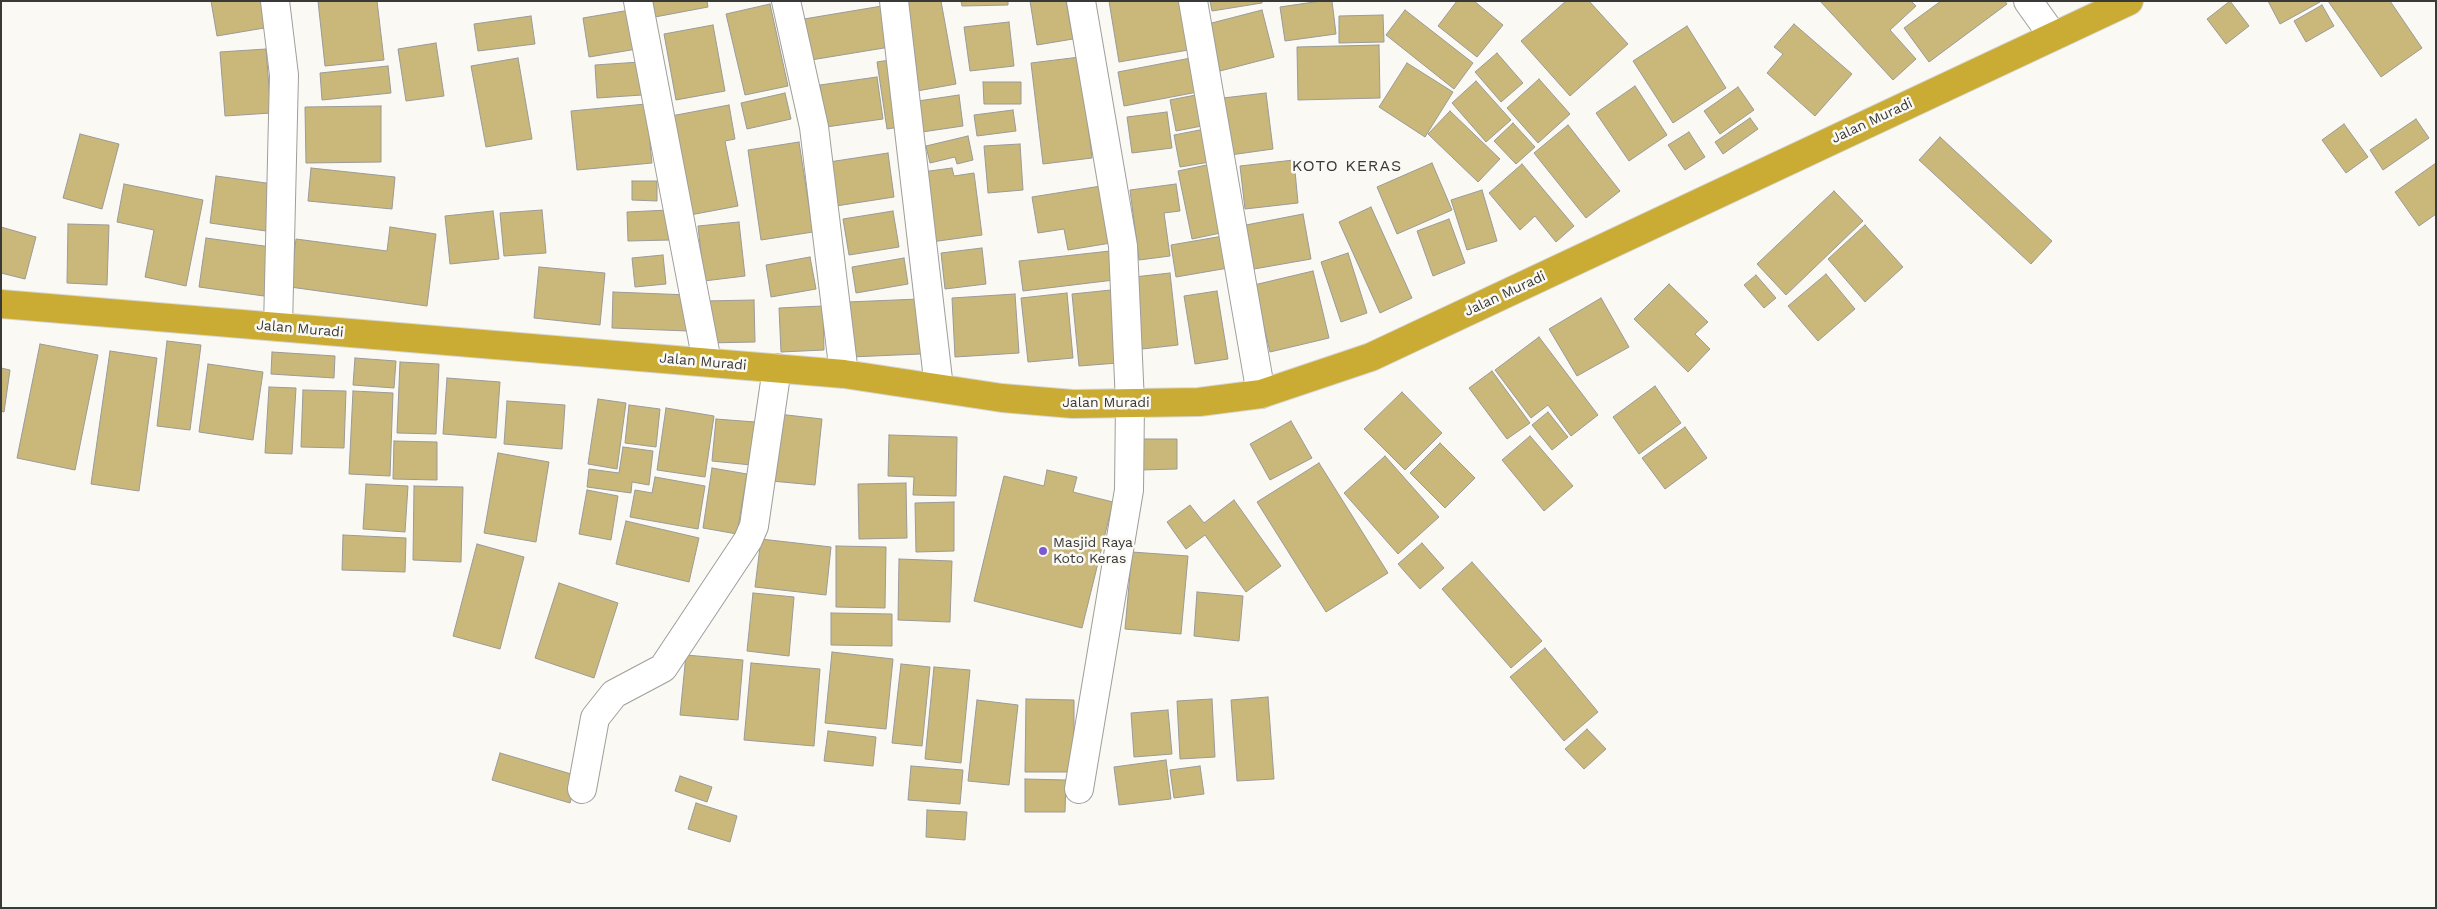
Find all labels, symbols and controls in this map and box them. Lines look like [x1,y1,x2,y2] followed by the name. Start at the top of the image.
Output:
[1829,95,1915,147] street label: Jalan Muradi
[1291,156,1403,176] district label: KOTO KERAS
[1462,268,1548,320] street label: Jalan Muradi
[256,317,344,341] street label: Jalan Muradi
[659,350,747,374] street label: Jalan Muradi
[1062,395,1150,411] street label: Jalan Muradi
[1053,535,1133,568] place label: Masjid Raya Koto Keras
[1037,545,1049,557] marker: Masjid Raya Koto Keras

